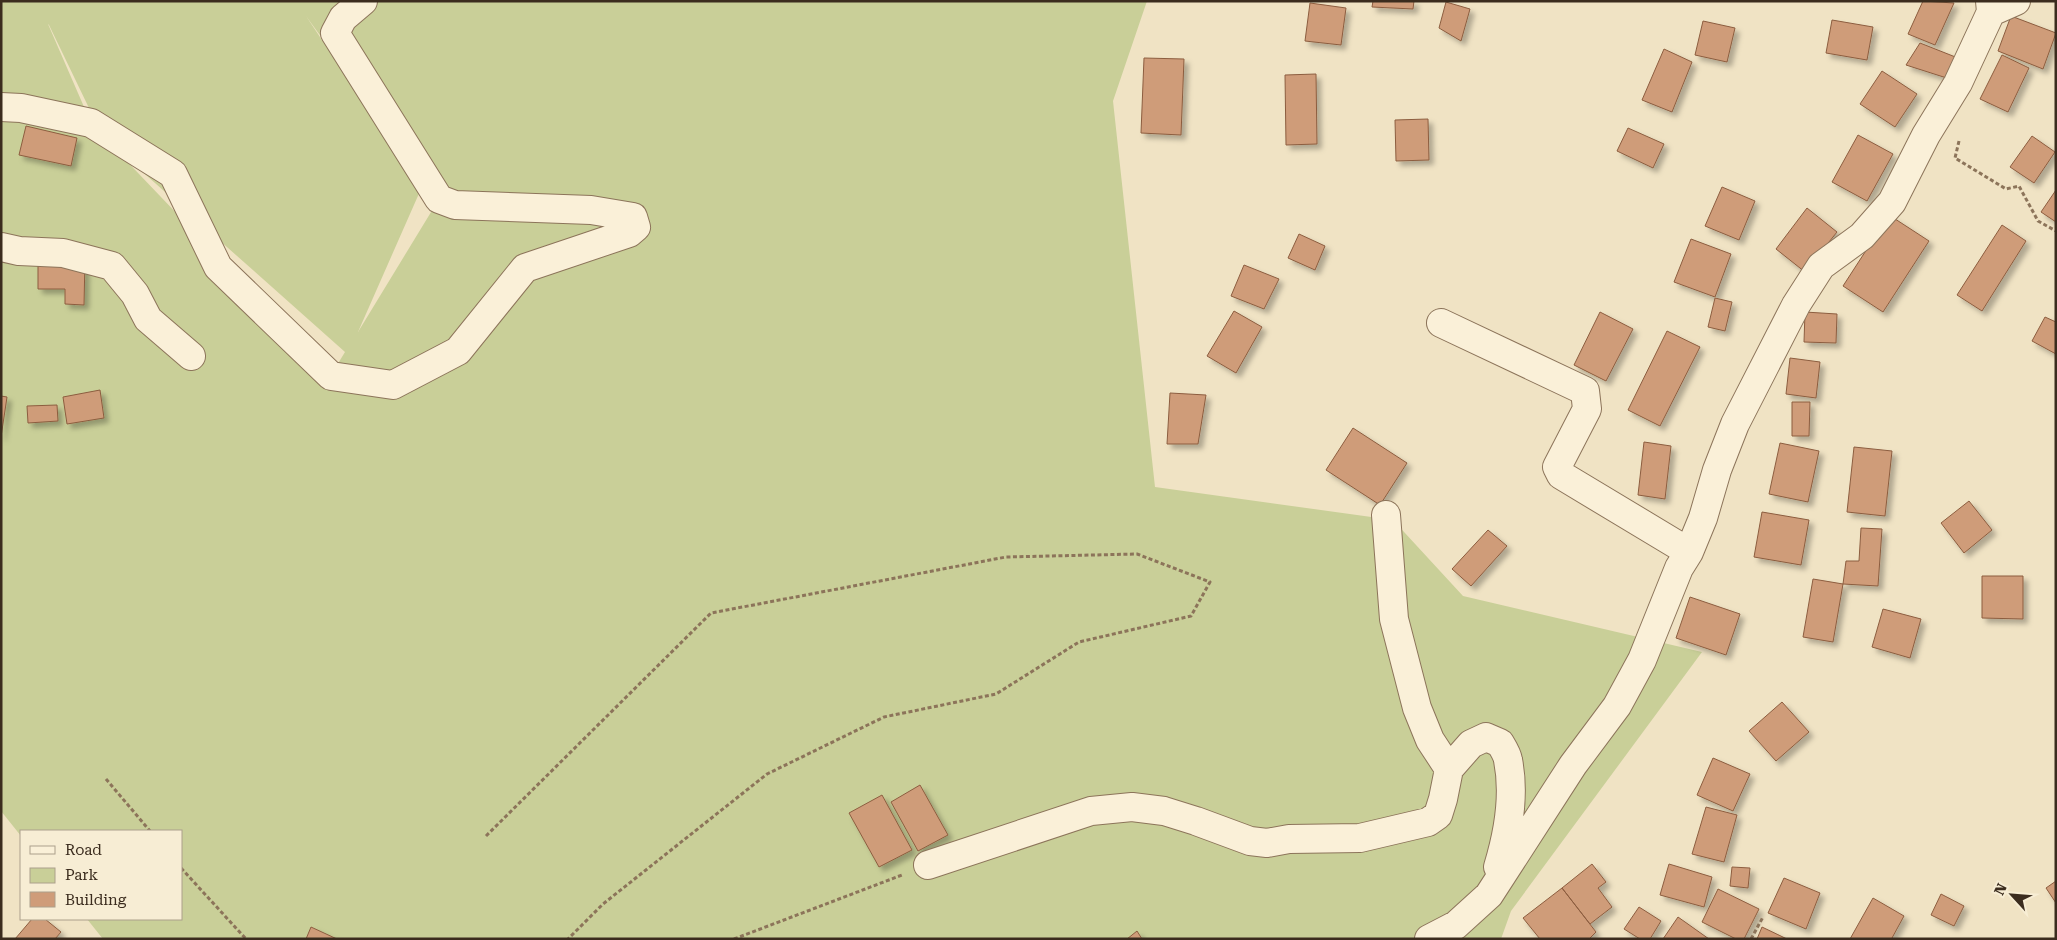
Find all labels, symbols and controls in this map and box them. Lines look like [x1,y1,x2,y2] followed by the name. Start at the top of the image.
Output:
[20,830,182,920] legend
[65,841,102,859] text: Road
[65,866,99,884] text: Park
[1987,870,2037,920] north arrow
[1991,881,2010,898] text: N
[65,891,127,909] text: Building

